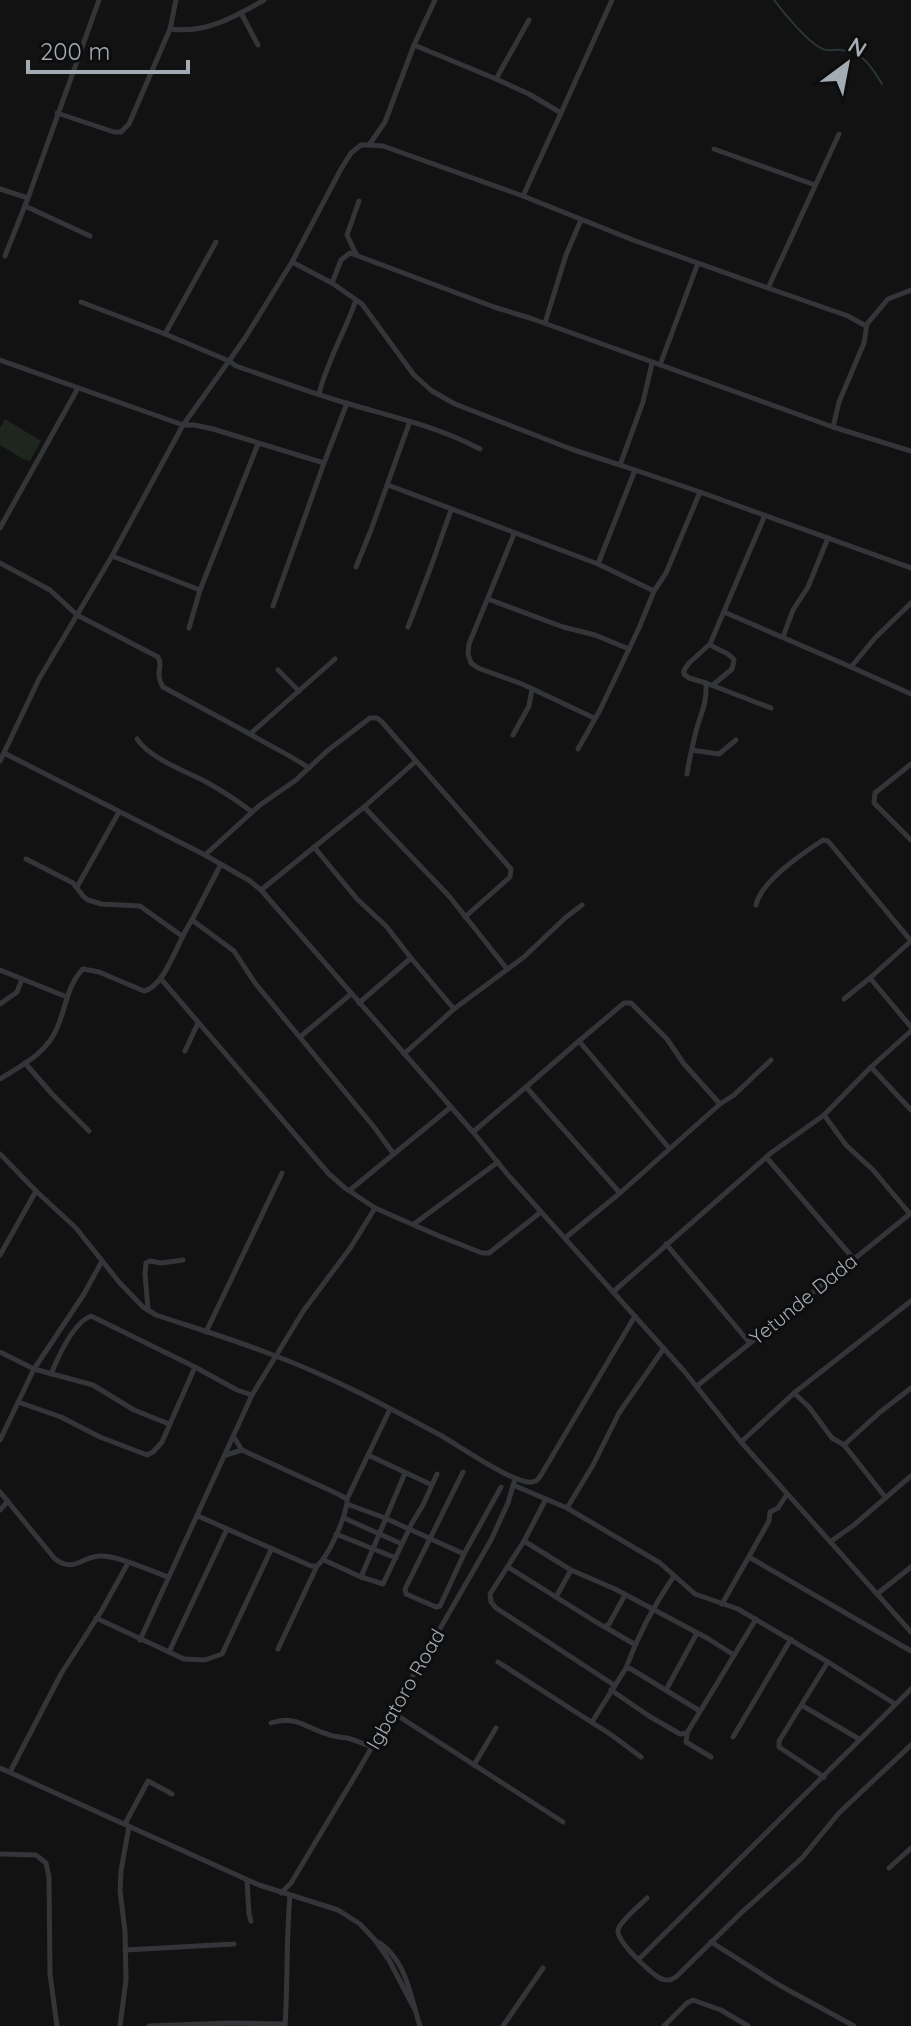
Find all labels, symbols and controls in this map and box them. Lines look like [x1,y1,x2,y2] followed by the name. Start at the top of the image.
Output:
[28,24,188,74] scale bar
[807,24,887,104] north arrow
[843,31,872,63] text: N
[40,36,110,66] text: 200 m
[744,1248,862,1350] street label: Yetunde Dada
[360,1624,450,1754] street label: Igbatoro Road

